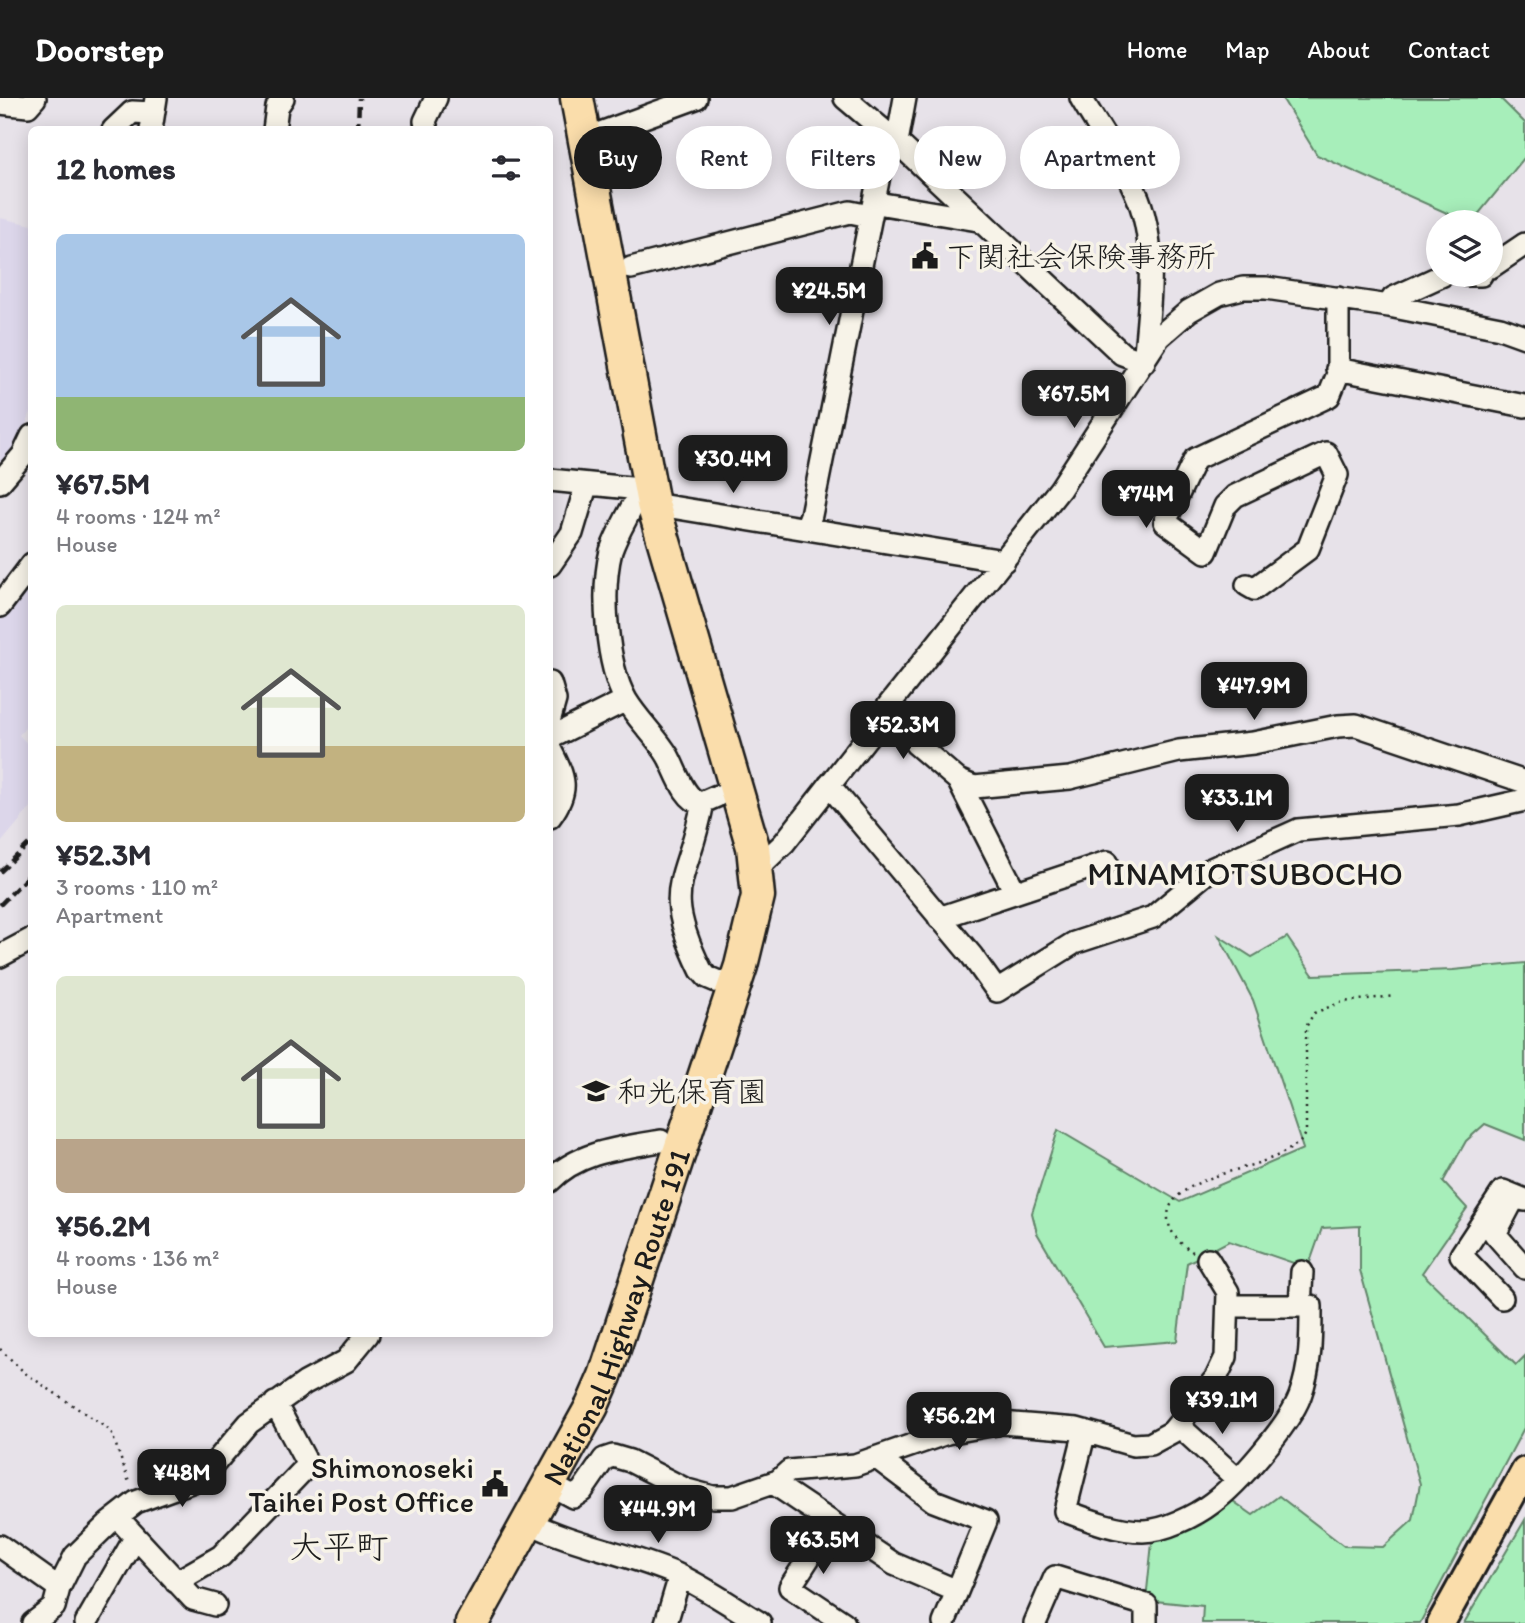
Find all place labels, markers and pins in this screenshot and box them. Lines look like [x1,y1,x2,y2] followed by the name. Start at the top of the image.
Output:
[946,238,1216,275] place label: 下関社会保険事務所
[910,241,940,271] public building icon: 下関社会保険事務所
[772,268,886,327] pin: ¥24.5M
[1017,370,1131,430] pin: ¥67.5M
[676,436,790,495] pin: ¥30.4M
[1105,470,1187,530] pin: ¥74M
[1197,662,1311,722] pin: ¥47.9M
[846,702,960,761] pin: ¥52.3M
[1180,774,1294,834] pin: ¥33.1M
[617,1073,767,1110] place label: 和光保育園
[581,1076,611,1106] school or university icon: 和光保育園
[1165,1376,1279,1436] pin: ¥39.1M
[902,1392,1016,1452] pin: ¥56.2M
[248,1449,474,1520] place label: Shimonoseki Taihei Post Office
[141,1450,223,1509] pin: ¥48M
[480,1469,510,1499] public building icon: Shimonoseki Taihei Post Office
[601,1486,715,1545] pin: ¥44.9M
[766,1516,880,1576] pin: ¥63.5M

